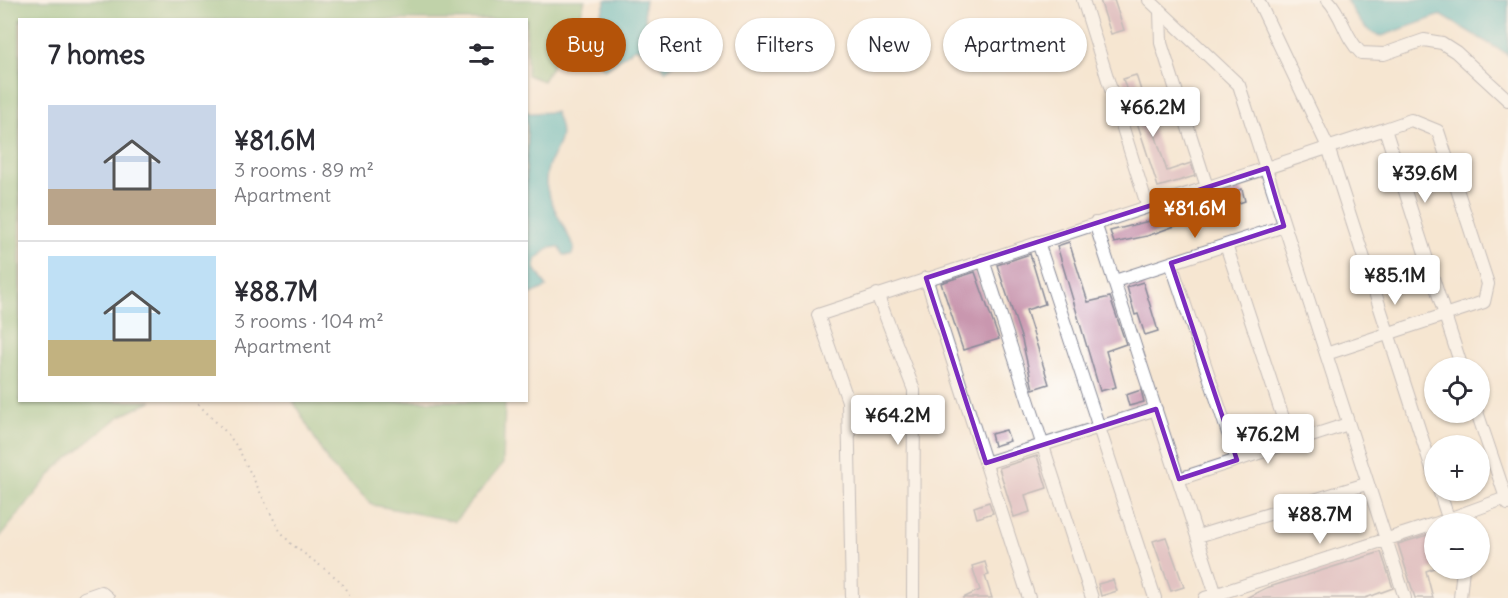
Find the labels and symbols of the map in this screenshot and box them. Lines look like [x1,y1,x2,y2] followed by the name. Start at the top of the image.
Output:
[1104,87,1202,138] pin: ¥66.2M
[1376,153,1474,204] pin: ¥39.6M
[1146,188,1244,239] pin: ¥81.6M
[1346,255,1444,306] pin: ¥85.1M
[849,395,947,446] pin: ¥64.2M
[1219,414,1317,465] pin: ¥76.2M
[1271,494,1369,545] pin: ¥88.7M

